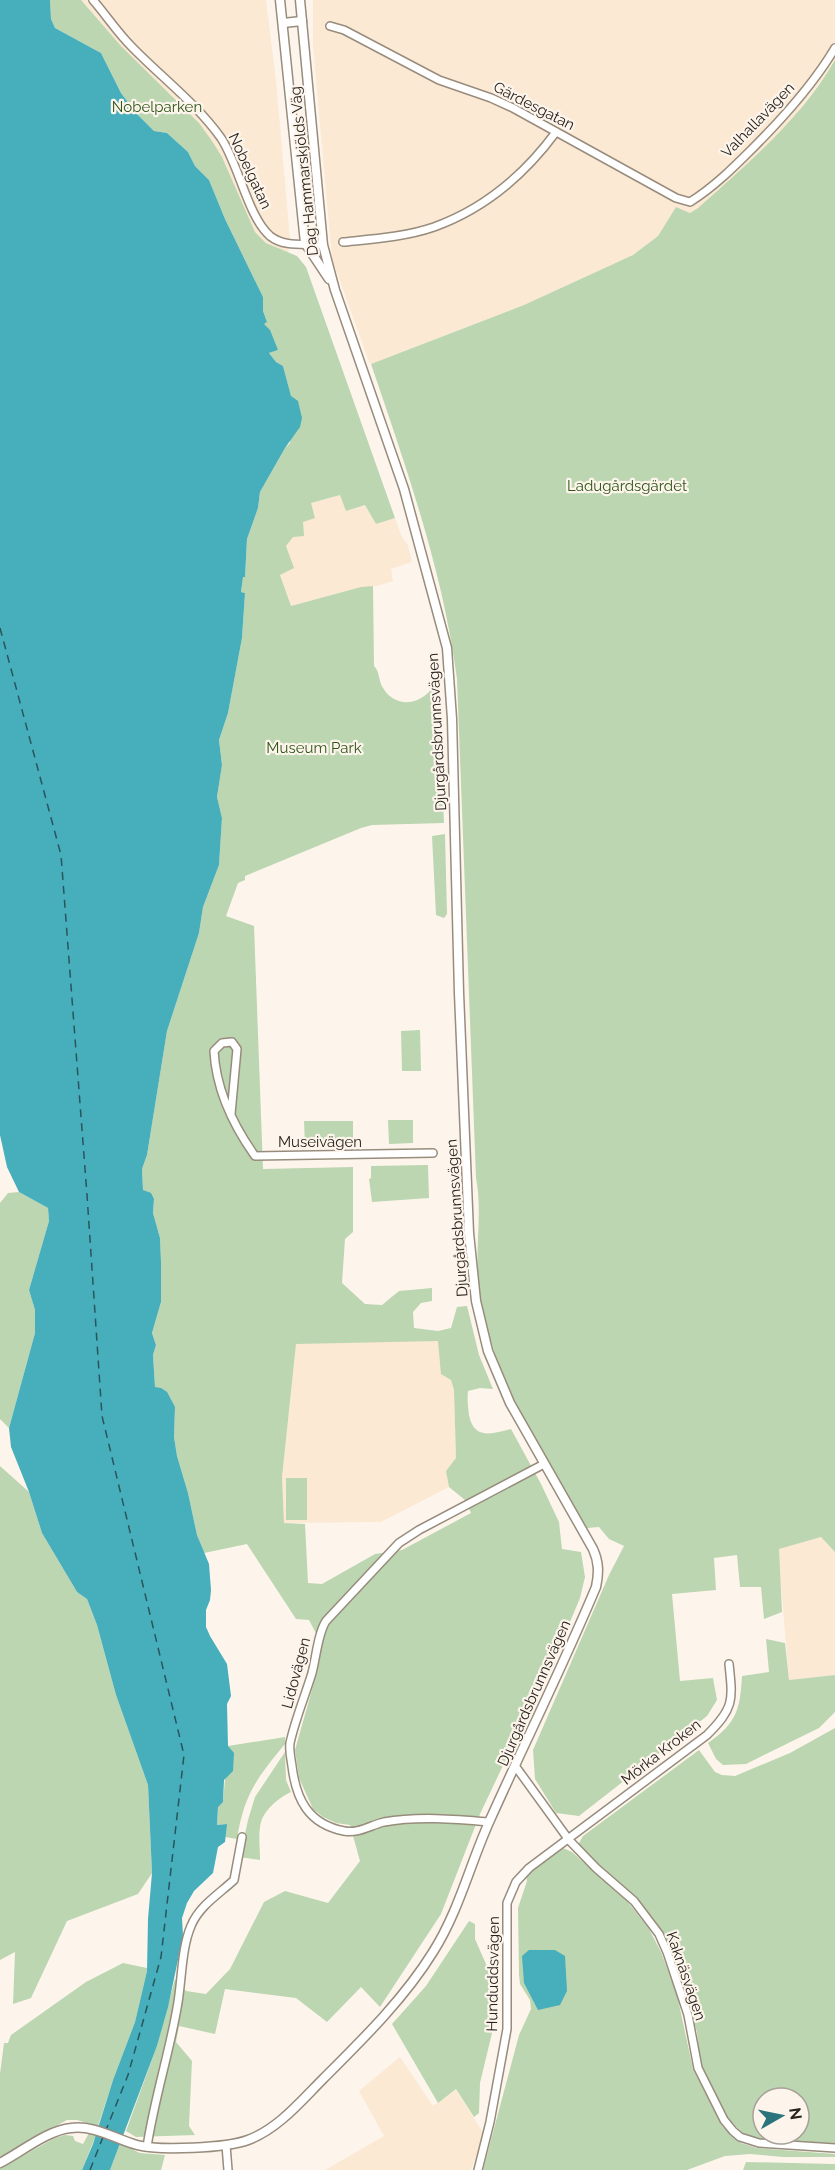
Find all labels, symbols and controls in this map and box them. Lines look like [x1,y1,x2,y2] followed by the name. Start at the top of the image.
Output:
[490,78,578,134] street label: Gärdesgatan
[718,79,798,161] street label: Valhallavägen
[286,85,322,257] street label: Dag Hammarskjölds Väg
[112,98,202,116] park label: Nobelparken
[225,130,275,212] street label: Nobelgatan
[567,477,687,495] park label: Ladugårdsgärdet
[424,653,450,811] street label: Djurgårdsbrunnsvägen
[266,739,362,757] park label: Museum Park
[278,1133,362,1151] street label: Museivägen
[443,1139,471,1297] street label: Djurgårdsbrunnsvägen
[494,1617,574,1769] street label: Djurgårdsbrunnsvägen
[278,1636,314,1710] street label: Lidovägen
[618,1715,704,1789] street label: Mörka Kroken
[483,1916,503,2032] street label: Hunduddsvägen
[662,1929,710,2023] street label: Kaknäsvägen
[751,2086,811,2146] north arrow
[785,2106,806,2121] text: N

